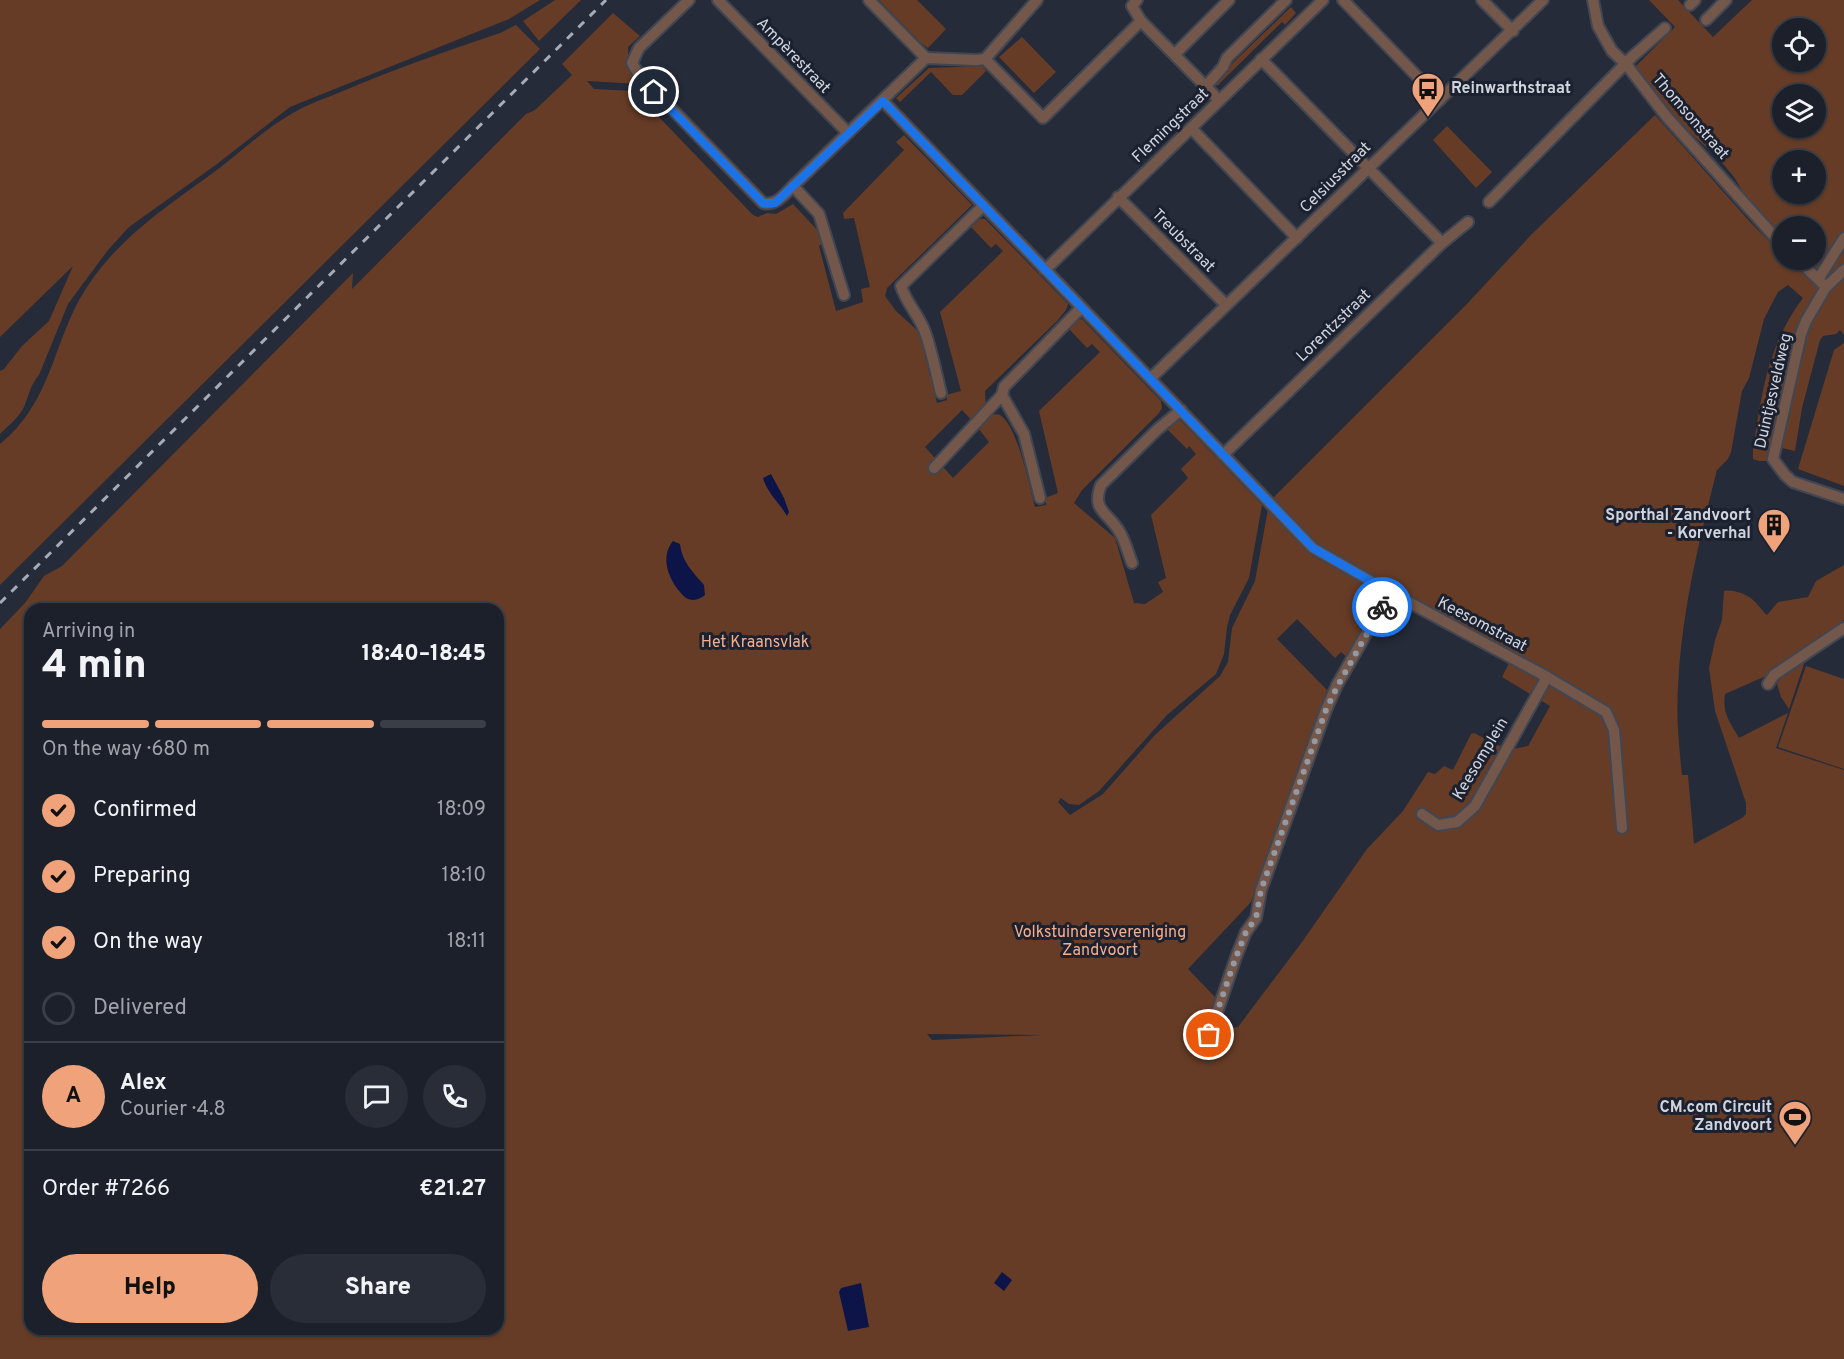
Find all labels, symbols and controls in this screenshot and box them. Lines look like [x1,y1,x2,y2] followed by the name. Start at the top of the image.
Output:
[752,14,834,98] street label: Ampèrestraat
[1772,18,1826,270] map controls
[1772,18,1826,72] button: locate
[628,66,679,117] pin
[1647,70,1733,164] street label: Thomsonstraat
[1410,71,1446,118] bus stop icon: Reinwarthstraat
[637,75,670,108] icon: home
[1451,79,1571,99] place label: Reinwarthstraat
[1128,84,1214,168] street label: Flemingstraat
[1772,84,1826,138] button: layers
[1296,138,1376,218] street label: Celsiusstraat
[1772,150,1826,204] button: +
[1147,205,1219,277] street label: Treubstraat
[1772,216,1826,270] button: −
[1292,285,1376,367] street label: Lorentzstraat
[1751,331,1797,451] street label: Duintjesveldweg
[1605,506,1751,544] place label: Sporthal Zandvoort - Korverhal
[1756,507,1792,554] building icon: Sporthal Zandvoort - Korverhal
[1352,577,1412,637] courier
[1366,591,1399,624] icon: bike
[1434,593,1530,657] street label: Keesomstraat
[42,619,135,645] text: Arriving in
[701,633,809,653] park label: Het Kraansvlak
[362,641,486,668] text: 18:40–18:45
[42,643,147,692] text: 4 min
[1449,714,1513,804] street label: Keesomplein
[42,737,210,763] text: On the way · 680 m
[42,794,75,827] icon: check
[93,797,197,824] text: Confirmed
[437,797,486,823] text: 18:09
[42,860,75,893] icon: check
[93,863,191,890] text: Preparing
[442,863,486,889] text: 18:10
[1014,923,1186,961] park label: Volkstuindersvereniging Zandvoort
[42,926,75,959] icon: check
[93,929,203,956] text: On the way
[447,929,486,955] text: 18:11
[93,995,187,1022] text: Delivered
[1183,1009,1234,1060] pin
[1192,1018,1225,1051] icon: bag
[345,1065,408,1128] button: chat
[423,1065,486,1128] button: phone
[120,1070,167,1097] text: Alex
[66,1083,81,1110] text: A
[120,1097,226,1123] text: Courier · 4.8
[1660,1098,1772,1136] place label: CM.com Circuit Zandvoort
[1777,1099,1813,1146] sports icon: CM.com Circuit Zandvoort
[42,1176,170,1203] text: Order #7266
[419,1176,486,1203] text: €21.27
[42,1254,258,1323] button: Help
[270,1254,486,1323] button: Share

